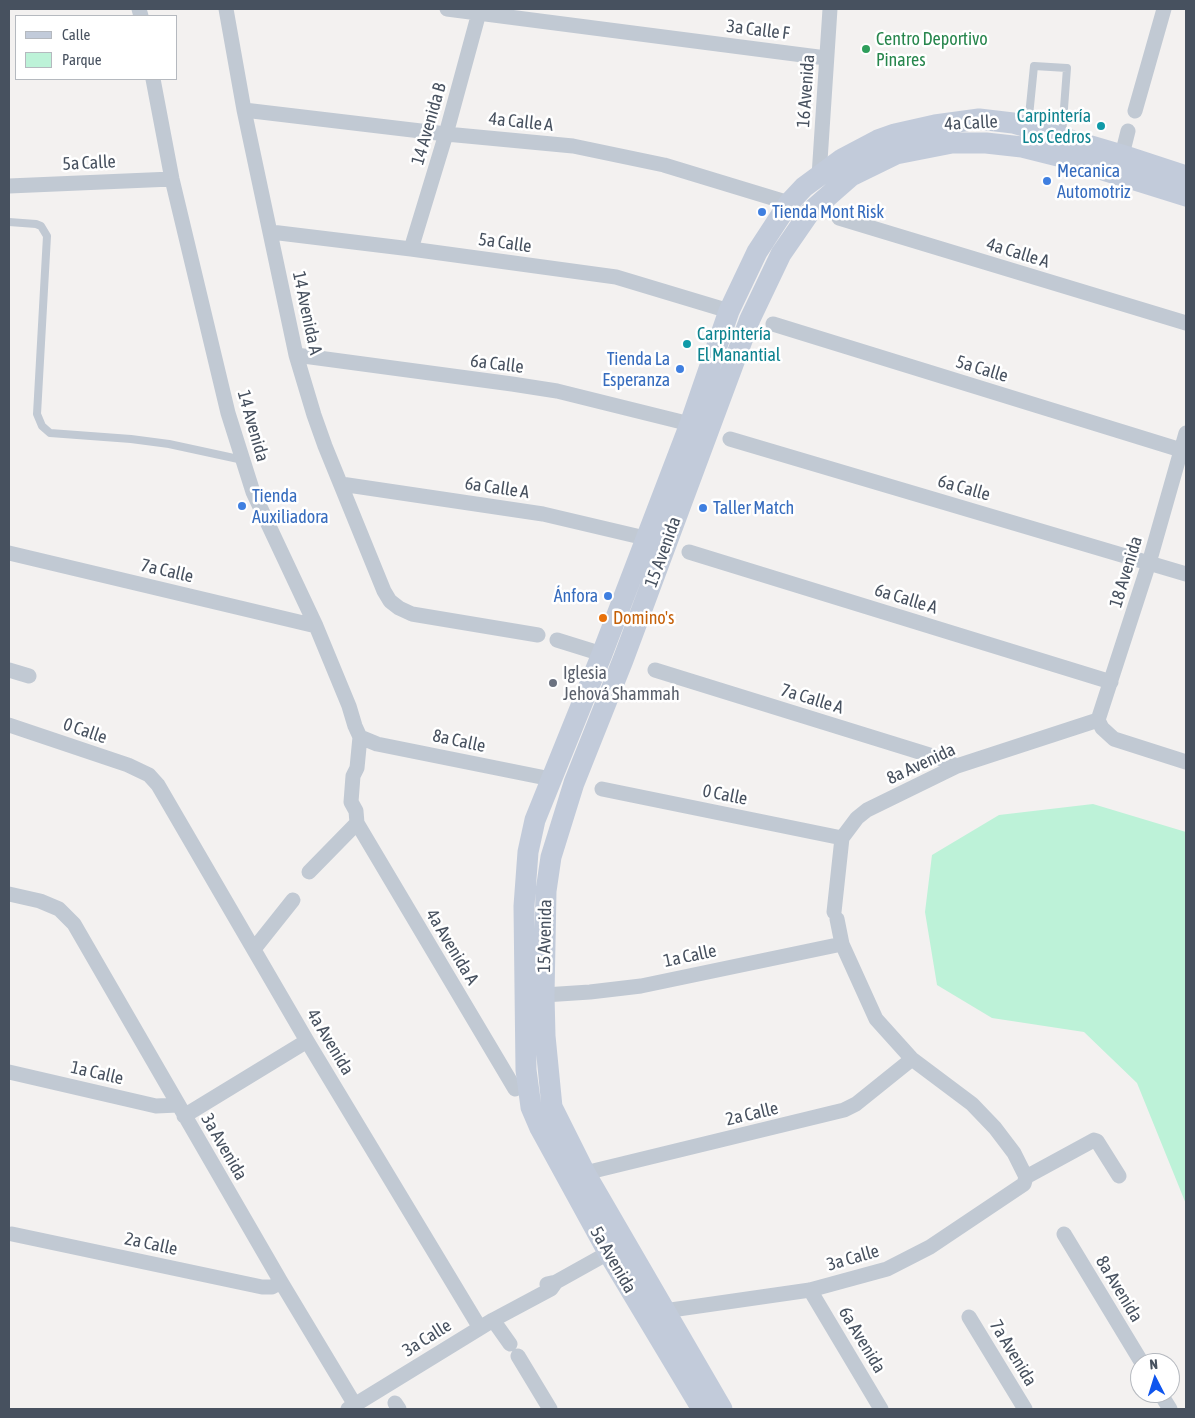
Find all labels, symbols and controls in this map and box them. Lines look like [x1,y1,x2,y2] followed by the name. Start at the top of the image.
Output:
[15,15,178,80] legend
[725,15,791,45] street label: 3a Calle F
[62,26,90,43] text: Calle
[876,28,988,70] place label: Centro Deportivo Pinares
[860,43,872,55] marker: Centro Deportivo Pinares
[62,51,102,68] text: Parque
[793,54,819,128] street label: 16 Avenida
[407,80,451,168] street label: 14 Avenida B
[1017,105,1091,148] place label: Carpintería Los Cedros
[488,108,554,136] street label: 4a Calle A
[944,111,998,135] street label: 4a Calle
[1095,120,1107,132] marker: Carpintería Los Cedros
[62,151,116,175] street label: 5a Calle
[1057,160,1131,202] place label: Mecanica Automotriz
[1041,175,1053,187] marker: Mecanica Automotriz
[772,201,884,223] place label: Tienda Mont Risk
[756,206,768,218] marker: Tienda Mont Risk
[477,229,533,257] street label: 5a Calle
[984,233,1052,273] street label: 4a Calle A
[288,269,326,357] street label: 14 Avenida A
[697,323,781,366] place label: Carpintería El Manantial
[681,338,693,350] marker: Carpintería El Manantial
[602,348,670,390] place label: Tienda La Esperanza
[469,350,525,378] street label: 6a Calle
[953,351,1011,387] street label: 5a Calle
[674,363,686,375] marker: Tienda La Esperanza
[233,388,273,464] street label: 14 Avenida
[935,470,993,506] street label: 6a Calle
[464,473,530,503] street label: 6a Calle A
[252,485,329,528] place label: Tienda Auxiliadora
[713,497,794,519] place label: Taller Match
[236,500,248,512] marker: Tienda Auxiliadora
[697,502,709,514] marker: Taller Match
[640,514,686,590] street label: 15 Avenida
[1105,534,1147,610] street label: 18 Avenida
[139,554,195,588] street label: 7a Calle
[872,579,940,619] street label: 6a Calle A
[554,585,598,607] place label: Ánfora
[602,590,614,602] marker: Ánfora
[613,607,674,629] place label: Domino's
[597,612,609,624] marker: Domino's
[563,662,680,704] place label: Iglesia Jehová Shammah
[547,677,559,689] marker: Iglesia Jehová Shammah
[778,679,846,719] street label: 7a Calle A
[60,713,110,749] street label: 0 Calle
[431,725,487,757] street label: 8a Calle
[883,739,959,789] street label: 8a Avenida
[701,780,749,810] street label: 0 Calle
[534,899,556,973] street label: 15 Avenida
[421,905,483,989] street label: 4a Avenida A
[662,940,718,972] street label: 1a Calle
[302,1005,358,1079] street label: 4a Avenida
[69,1056,125,1090] street label: 1a Calle
[724,1097,780,1131] street label: 2a Calle
[196,1110,252,1184] street label: 3a Avenida
[585,1223,641,1297] street label: 5a Avenida
[123,1228,179,1260] street label: 2a Calle
[824,1240,882,1276] street label: 3a Calle
[1091,1252,1147,1326] street label: 8a Avenida
[834,1303,890,1377] street label: 6a Avenida
[399,1315,455,1361] street label: 3a Calle
[985,1316,1041,1390] street label: 7a Avenida
[1130,1353,1180,1403] north arrow
[1149,1356,1159,1372] text: N

